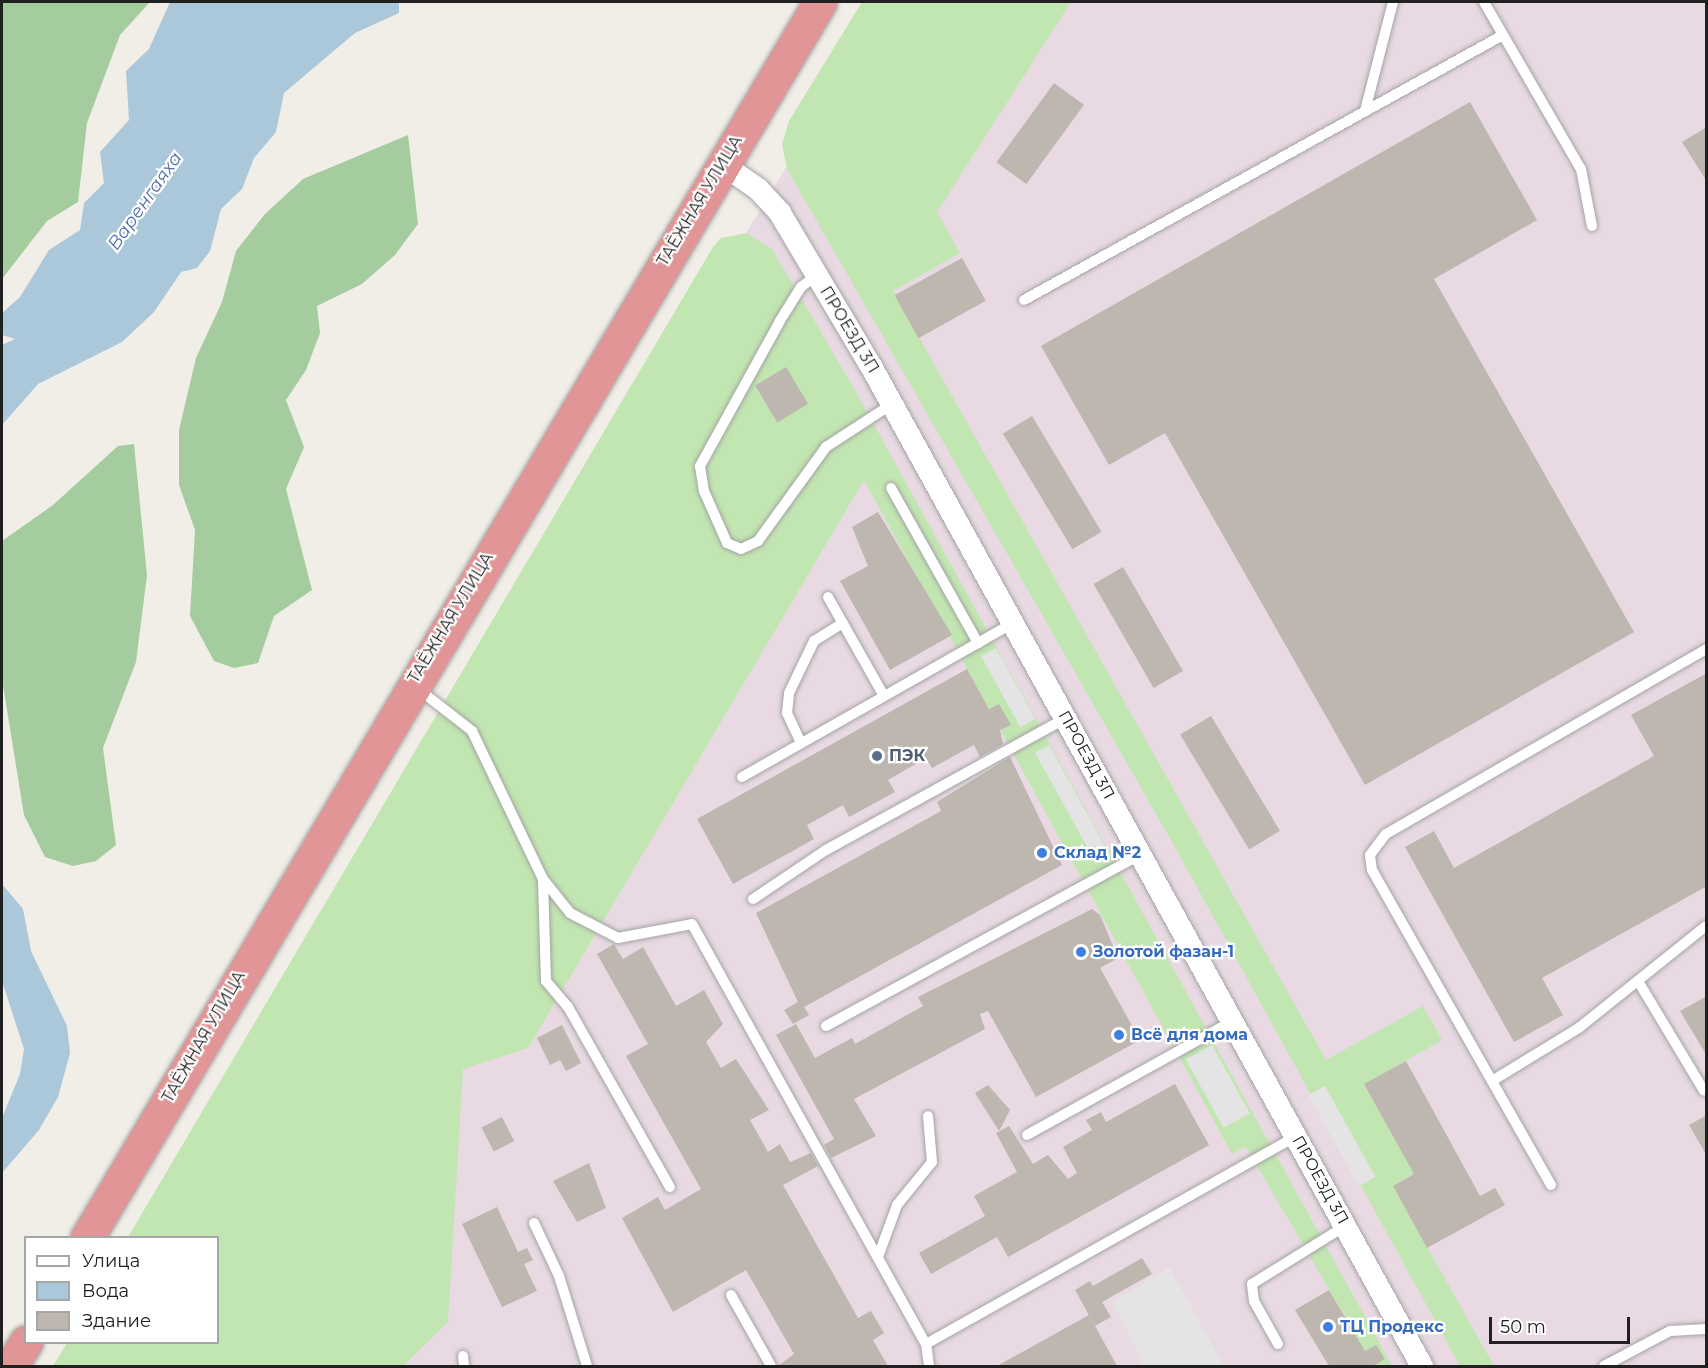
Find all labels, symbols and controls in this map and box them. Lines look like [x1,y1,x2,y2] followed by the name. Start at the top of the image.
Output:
[653,132,747,270] street label: ТАЁЖНАЯ УЛИЦА
[103,148,187,254] water label: Варенгаяха
[816,283,882,377] street label: ПРОЕЗД 3П
[404,549,498,687] street label: ТАЁЖНАЯ УЛИЦА
[1054,707,1118,803] street label: ПРОЕЗД 3П
[889,746,925,766] place label: ПЭК
[870,749,884,763] marker: ПЭК
[1054,843,1141,863] place label: Склад №2
[1035,846,1049,860] marker: Склад №2
[1093,942,1234,962] place label: Золотой фазан-1
[1074,945,1088,959] marker: Золотой фазан-1
[158,968,250,1106] street label: ТАЁЖНАЯ УЛИЦА
[1131,1025,1248,1045] place label: Всё для дома
[1112,1028,1126,1042] marker: Всё для дома
[1288,1132,1352,1228] street label: ПРОЕЗД 3П
[24,1236,219,1344] legend
[82,1250,140,1272] text: Улица
[82,1280,129,1302] text: Вода
[1492,1305,1633,1343] scale bar
[82,1310,151,1332] text: Здание
[1500,1316,1546,1338] text: 50 m
[1340,1317,1444,1337] place label: ТЦ Продекс
[1321,1320,1335,1334] marker: ТЦ Продекс

